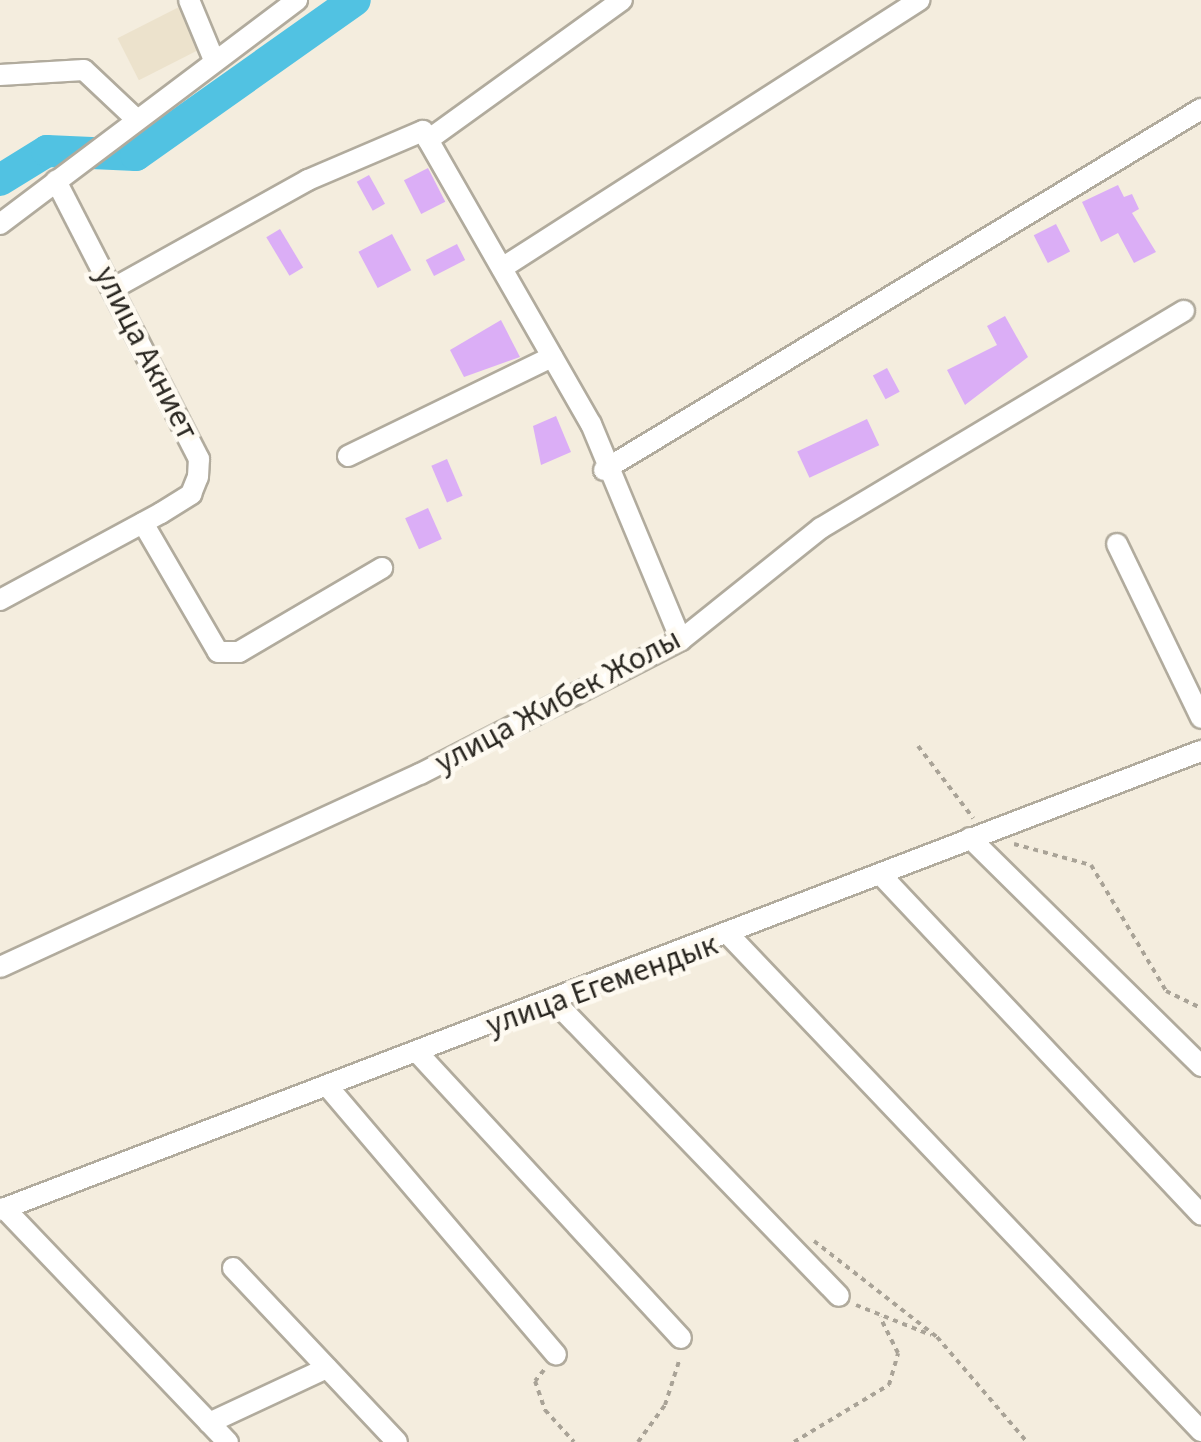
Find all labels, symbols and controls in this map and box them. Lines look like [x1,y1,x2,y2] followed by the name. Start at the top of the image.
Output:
[86,260,206,446] street label: улица Акниет
[429,620,687,782] street label: улица Жибек Жолы
[481,925,723,1045] street label: улица Егемендык

